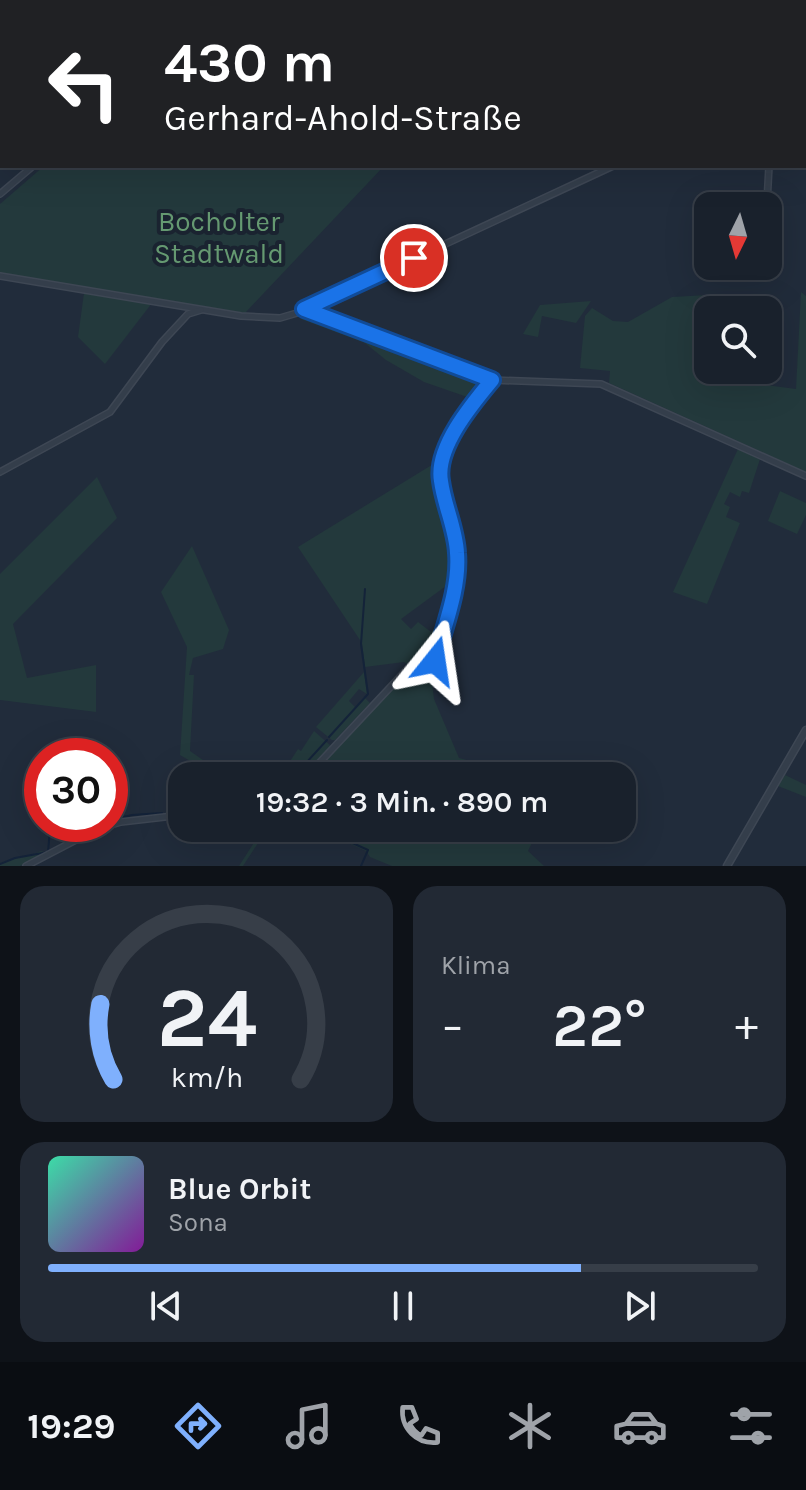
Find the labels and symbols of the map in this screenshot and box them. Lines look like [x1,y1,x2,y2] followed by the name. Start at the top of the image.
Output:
[694,192,782,280] north arrow
[154,205,284,270] park label: Bocholter Stadtwald
[380,224,448,292] pin
[393,619,477,703] position arrow
[24,738,128,842] speed limit sign: 30

